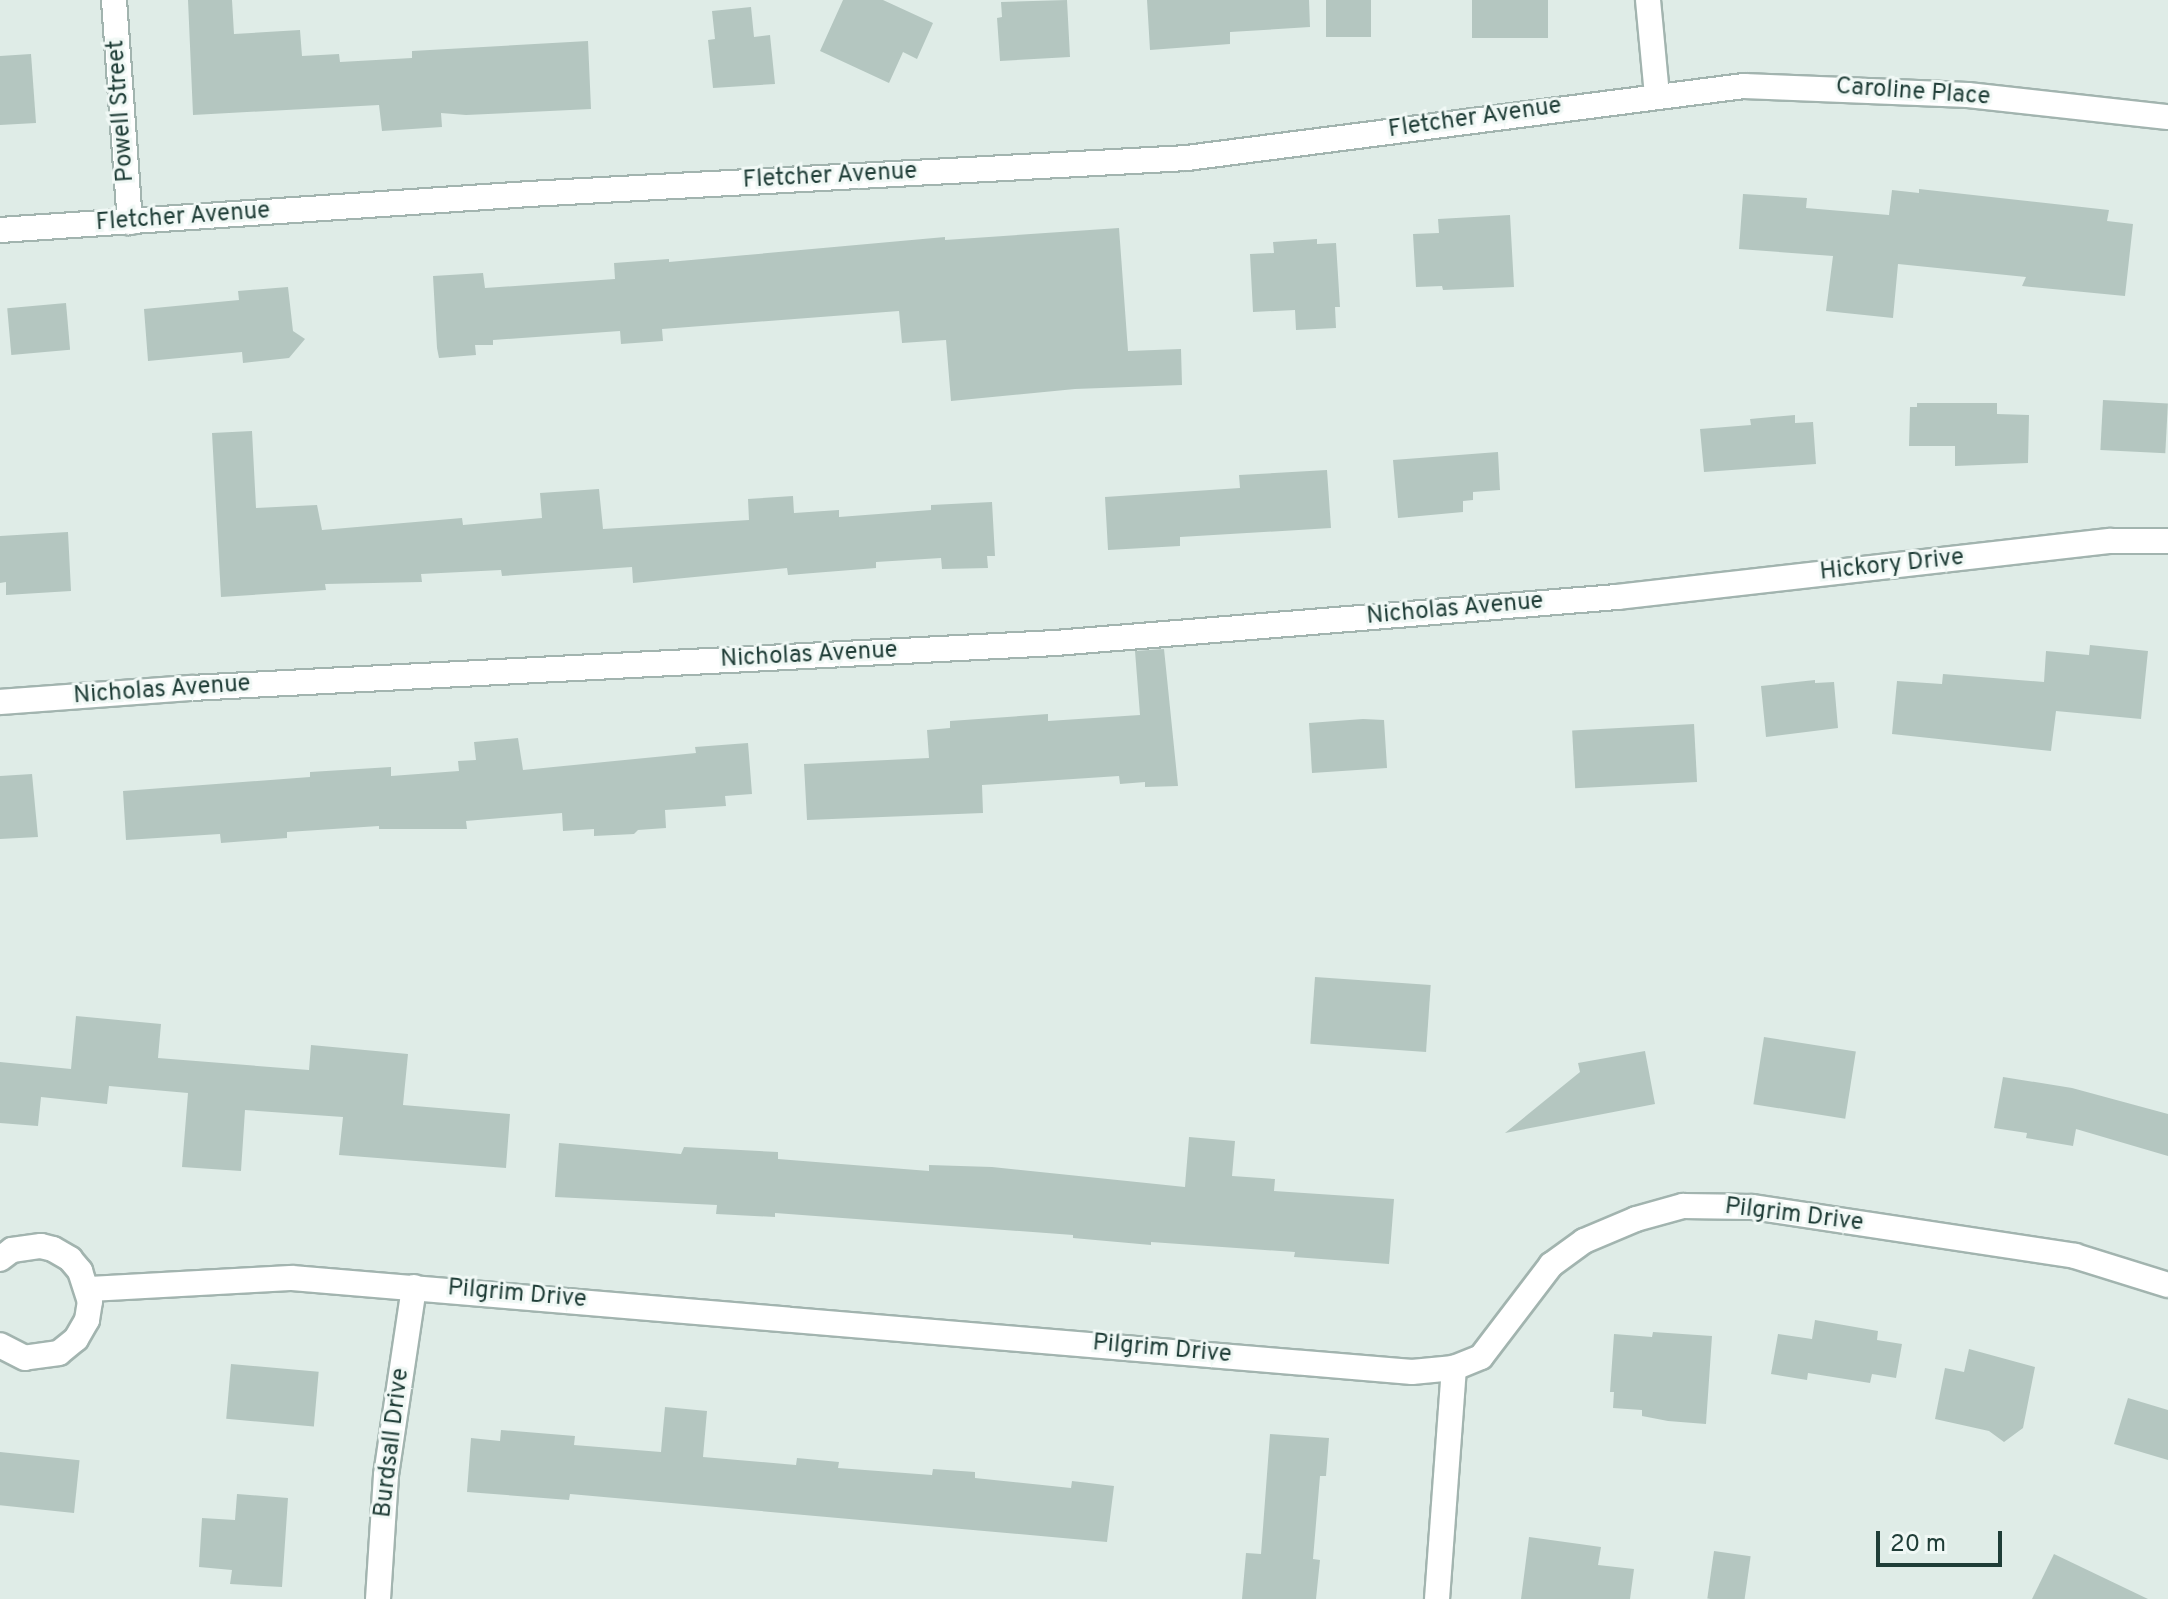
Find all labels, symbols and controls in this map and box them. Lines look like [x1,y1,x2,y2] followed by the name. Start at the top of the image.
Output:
[103,39,141,183] street label: Powell Street
[1835,73,1991,113] street label: Caroline Place
[1386,93,1564,145] street label: Fletcher Avenue
[742,158,918,196] street label: Fletcher Avenue
[94,198,272,238] street label: Fletcher Avenue
[1818,544,1966,588] street label: Hickory Drive
[1365,588,1545,632] street label: Nicholas Avenue
[719,637,899,675] street label: Nicholas Avenue
[72,670,252,712] street label: Nicholas Avenue
[1723,1193,1865,1239] street label: Pilgrim Drive
[446,1275,588,1315] street label: Pilgrim Drive
[1091,1330,1233,1370] street label: Pilgrim Drive
[370,1367,416,1519] street label: Burdsall Drive
[1880,1515,2006,1565] scale bar
[1890,1530,1946,1560] text: 20 m

